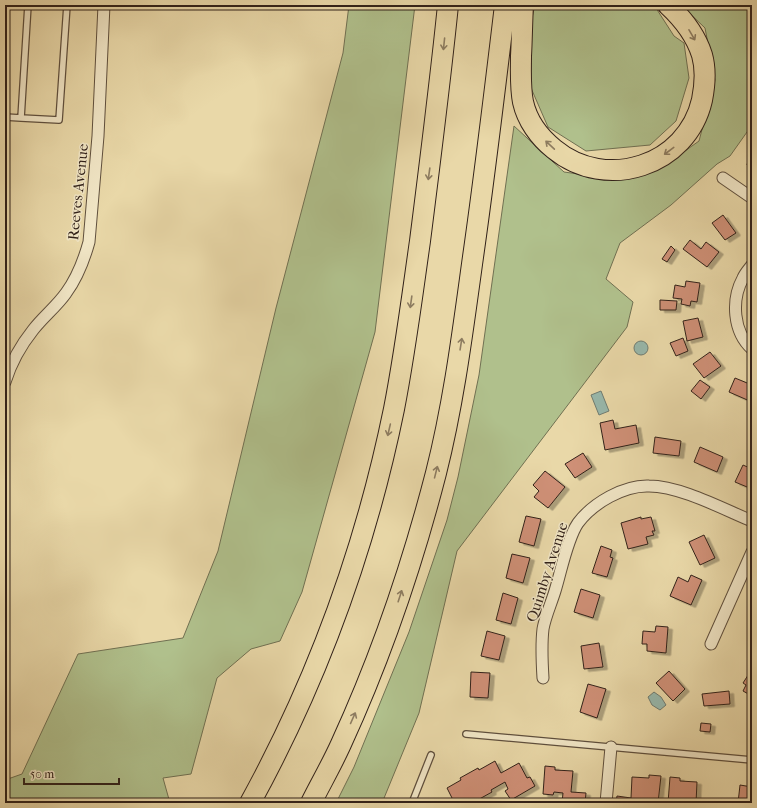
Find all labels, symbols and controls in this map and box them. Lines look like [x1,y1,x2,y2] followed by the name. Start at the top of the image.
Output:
[688,29,696,41] one-way arrow
[441,37,448,50] one-way arrow
[545,141,555,150] one-way arrow
[64,142,92,241] street label: Reeves Avenue
[663,147,674,155] one-way arrow
[425,167,433,180] one-way arrow
[408,295,415,308] one-way arrow
[457,338,465,351] one-way arrow
[384,423,392,436] one-way arrow
[433,465,440,478] one-way arrow
[522,519,572,624] street label: Quimby Avenue
[396,591,404,603] one-way arrow
[350,712,357,724] one-way arrow
[24,760,119,786] scale bar
[30,767,54,781] text: 50 m

